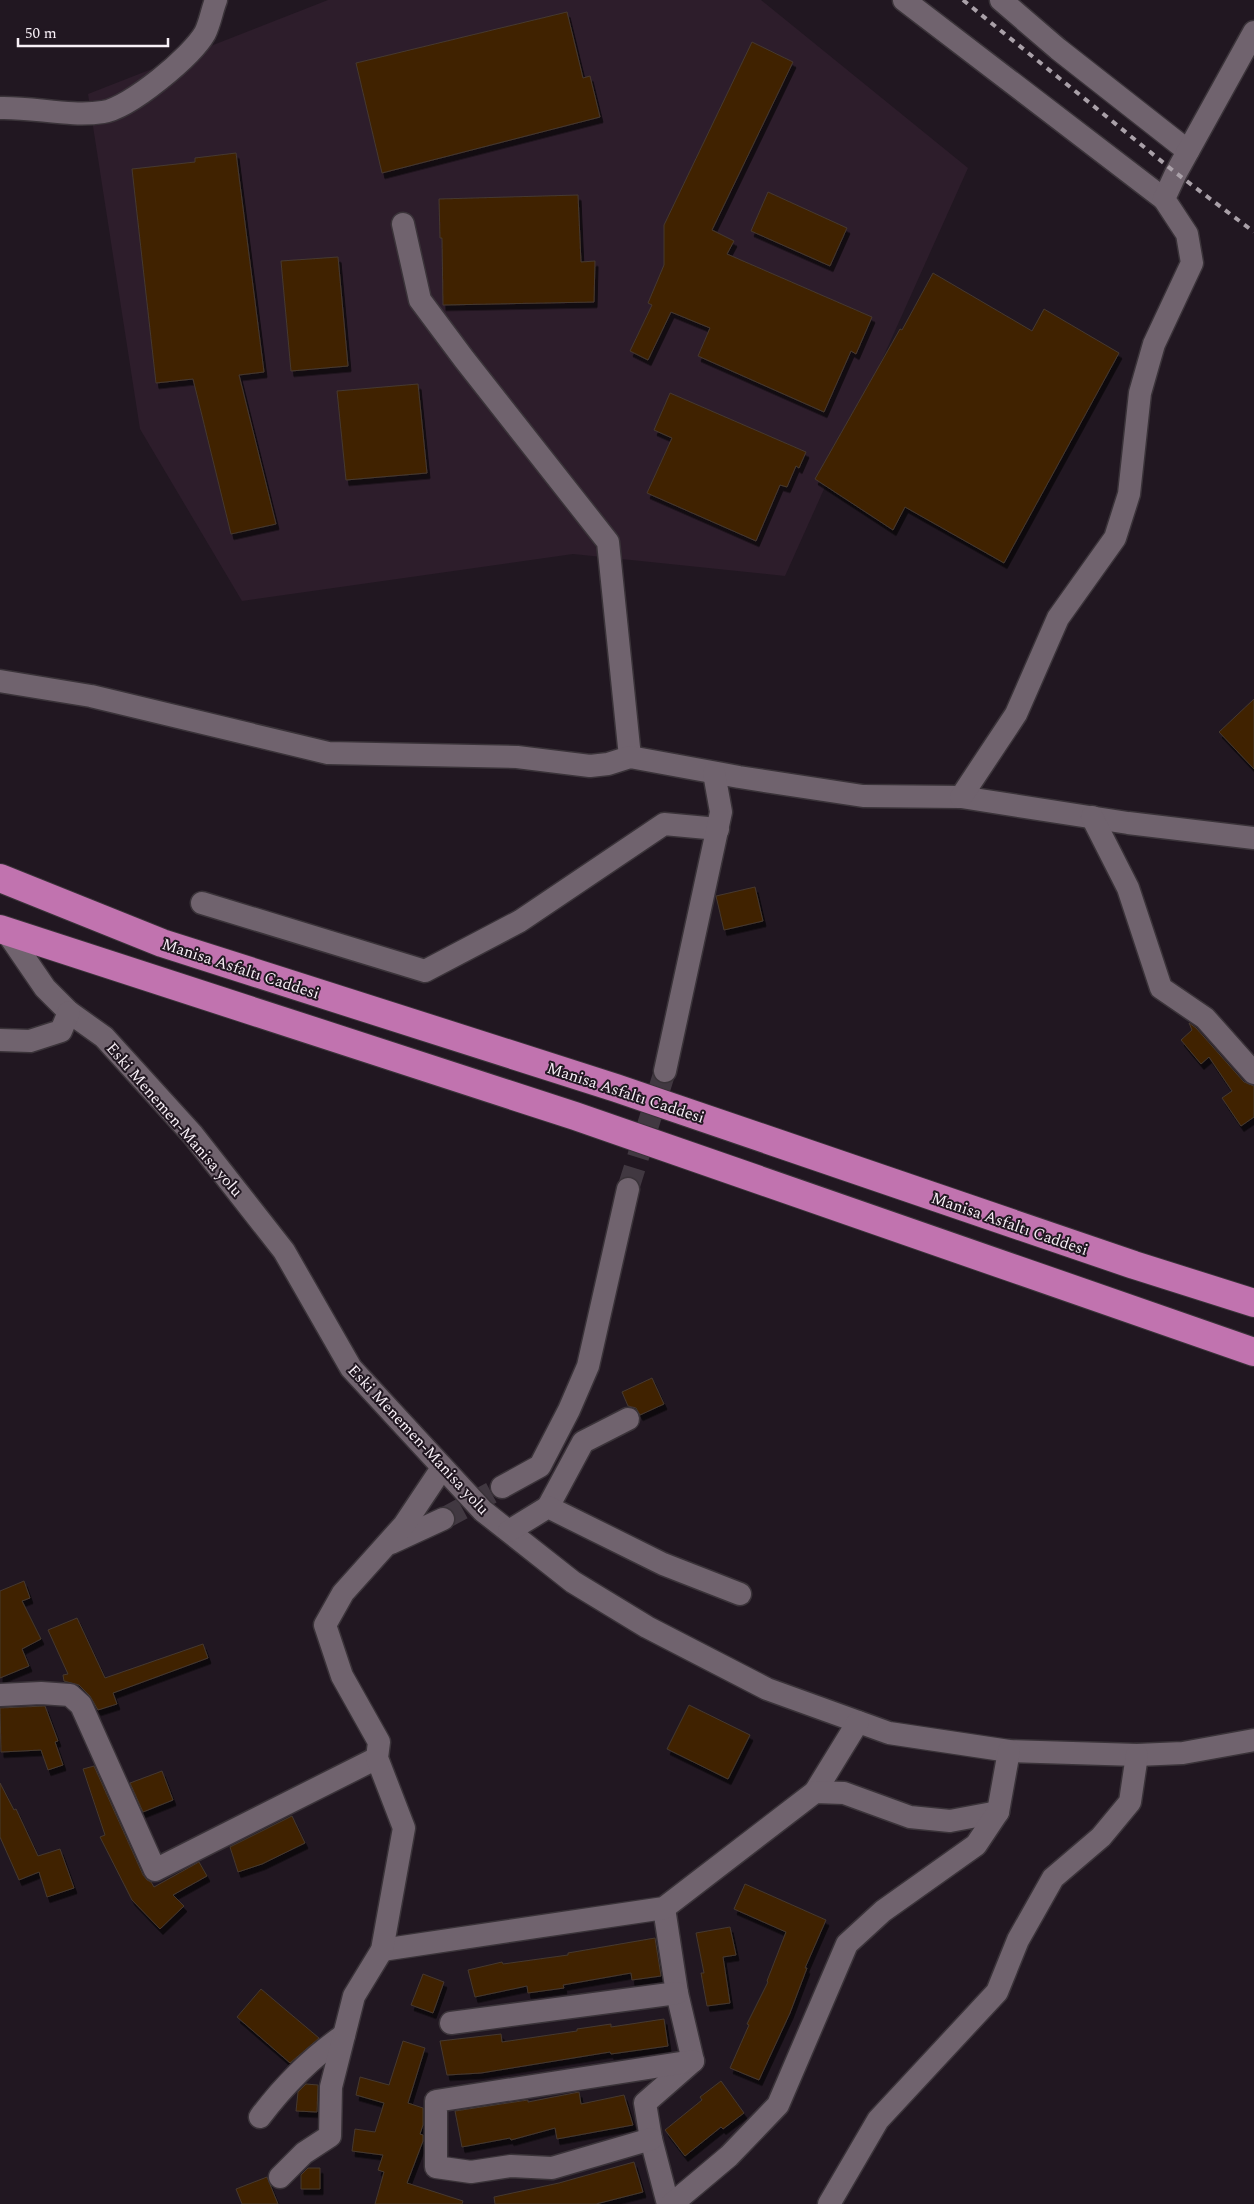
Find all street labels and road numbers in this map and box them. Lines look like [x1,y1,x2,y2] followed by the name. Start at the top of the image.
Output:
[159,932,323,1006] street label: Manisa Asfaltı Caddesi
[100,1037,248,1202] street label: Eski Menemen-Manisa yolu
[544,1056,708,1130] street label: Manisa Asfaltı Caddesi
[928,1186,1091,1262] street label: Manisa Asfaltı Caddesi
[342,1359,495,1520] street label: Eski Menemen-Manisa yolu

